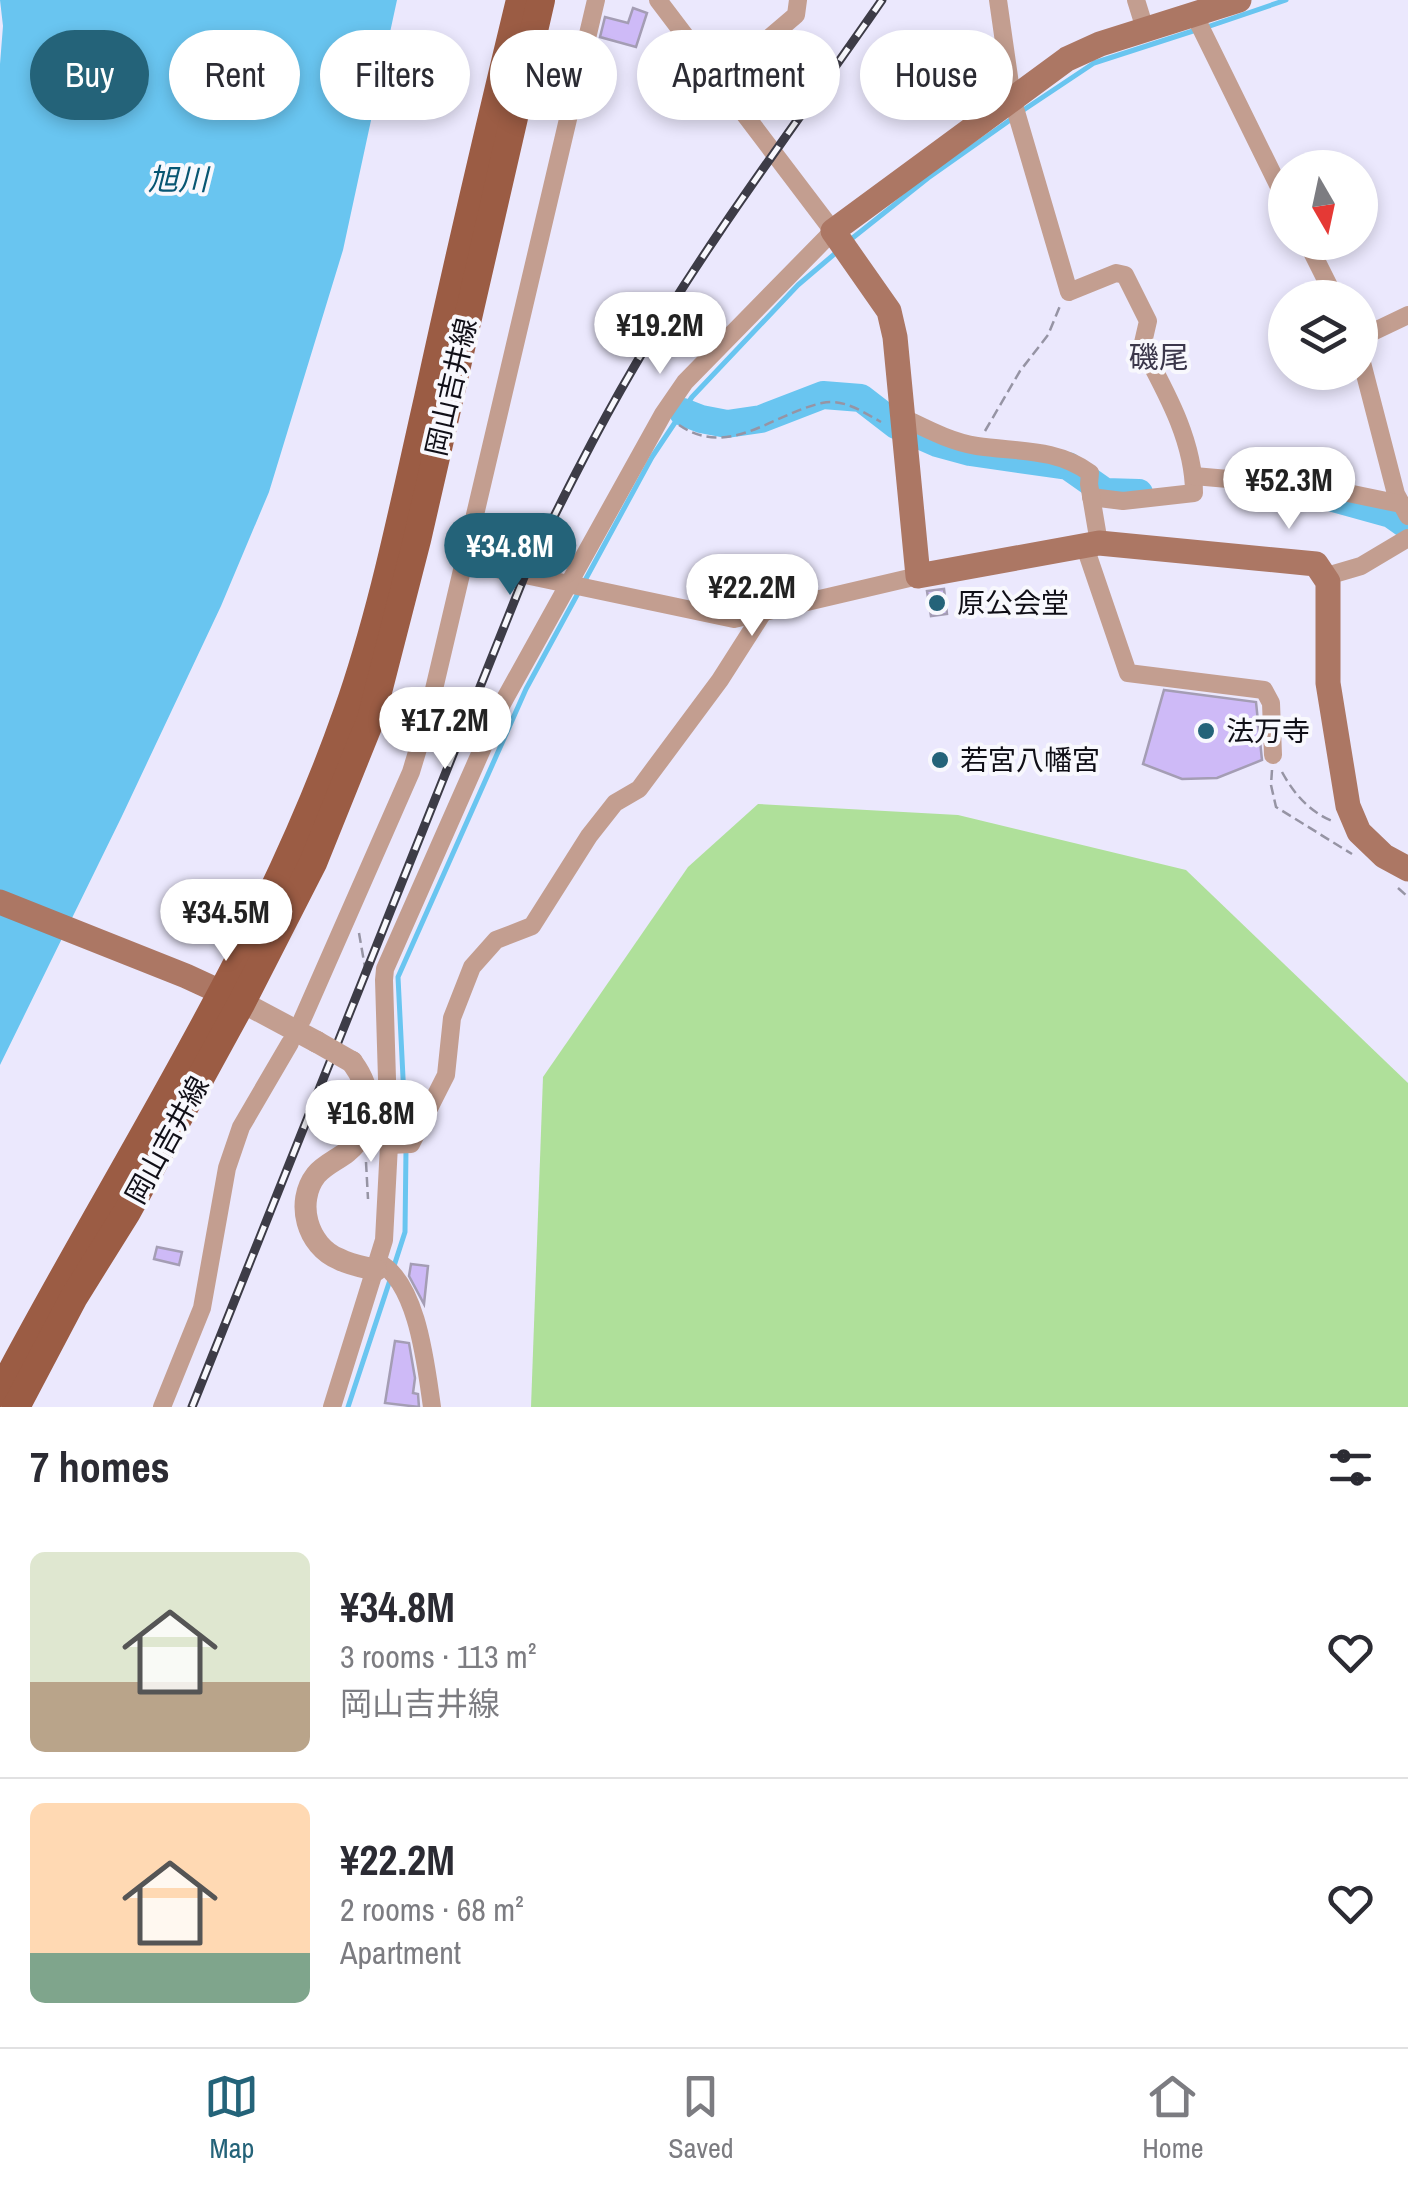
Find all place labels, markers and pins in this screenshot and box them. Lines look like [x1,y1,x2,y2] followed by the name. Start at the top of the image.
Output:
[579,292,741,377] pin: ¥19.2M
[1208,447,1370,532] pin: ¥52.3M
[429,513,591,598] pin: ¥34.8M
[671,554,833,639] pin: ¥22.2M
[957,584,1069,622] place label: 原公会堂
[926,592,948,614] marker: 原公会堂
[364,687,526,772] pin: ¥17.2M
[1226,712,1310,750] place label: 法万寺
[1195,720,1217,742] marker: 法万寺
[960,741,1100,779] place label: 若宮八幡宮
[929,749,951,771] marker: 若宮八幡宮
[145,879,307,964] pin: ¥34.5M
[290,1080,452,1165] pin: ¥16.8M

